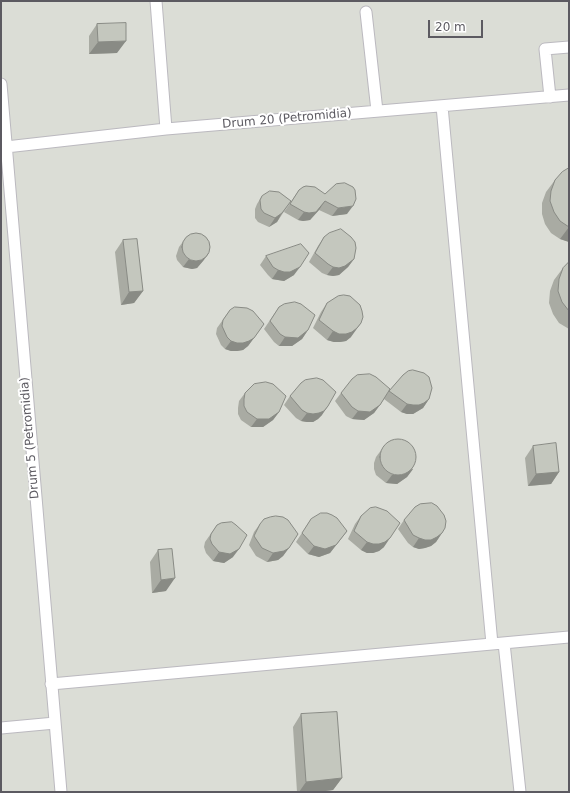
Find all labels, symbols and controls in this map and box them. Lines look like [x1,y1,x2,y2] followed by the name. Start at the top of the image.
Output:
[430,12,485,38] scale bar
[435,20,466,34] text: 20 m
[222,106,352,132] street label: Drum 20 (Petromidia)
[17,376,43,500] street label: Drum 5 (Petromidia)

